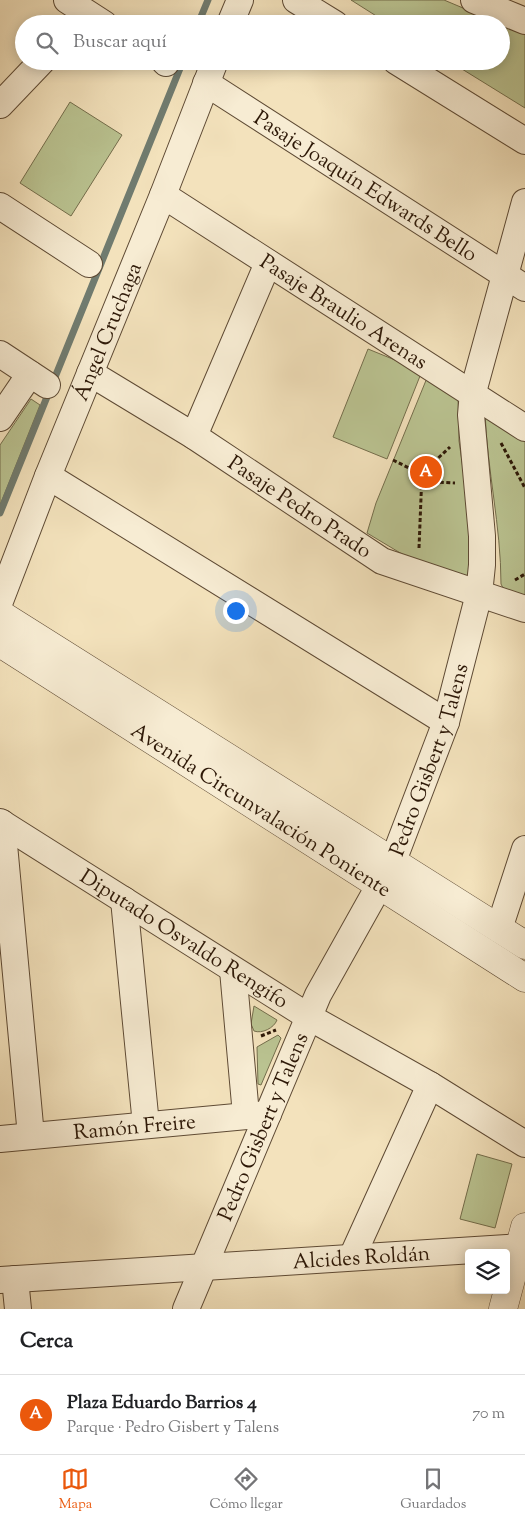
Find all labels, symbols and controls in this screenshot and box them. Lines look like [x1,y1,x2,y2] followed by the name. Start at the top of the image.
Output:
[15,15,510,70] search box
[33,29,61,57] icon: search
[73,29,167,56] text: Buscar aquí
[247,104,482,270] street label: Pasaje Joaquín Edwards Bello
[253,248,432,378] street label: Pasaje Braulio Arenas
[67,258,151,406] street label: Ángel Cruchaga
[221,449,377,567] street label: Pasaje Pedro Prado
[410,453,442,491] pin: A
[223,598,249,624] your location
[383,661,477,861] street label: Pedro Gisbert y Talens
[124,717,396,906] street label: Avenida Circunvalación Poniente
[73,863,293,1017] street label: Diputado Osvaldo Rengifo
[212,1028,318,1226] street label: Pedro Gisbert y Talens
[72,1108,197,1149] street label: Ramón Freire
[292,1240,431,1278] street label: Alcides Roldán
[465,1249,510,1294] map controls
[465,1249,510,1294] button: layers
[20,1327,73,1357] text: Cerca
[67,1390,257,1417] text: Plaza Eduardo Barrios 4
[30,1403,43,1426] text: A
[472,1403,505,1426] text: 70 m
[67,1417,279,1440] text: Parque · Pedro Gisbert y Talens
[59,1465,92,1515] tab: Mapa
[210,1465,283,1515] tab: Cómo llegar
[400,1465,466,1515] tab: Guardados

